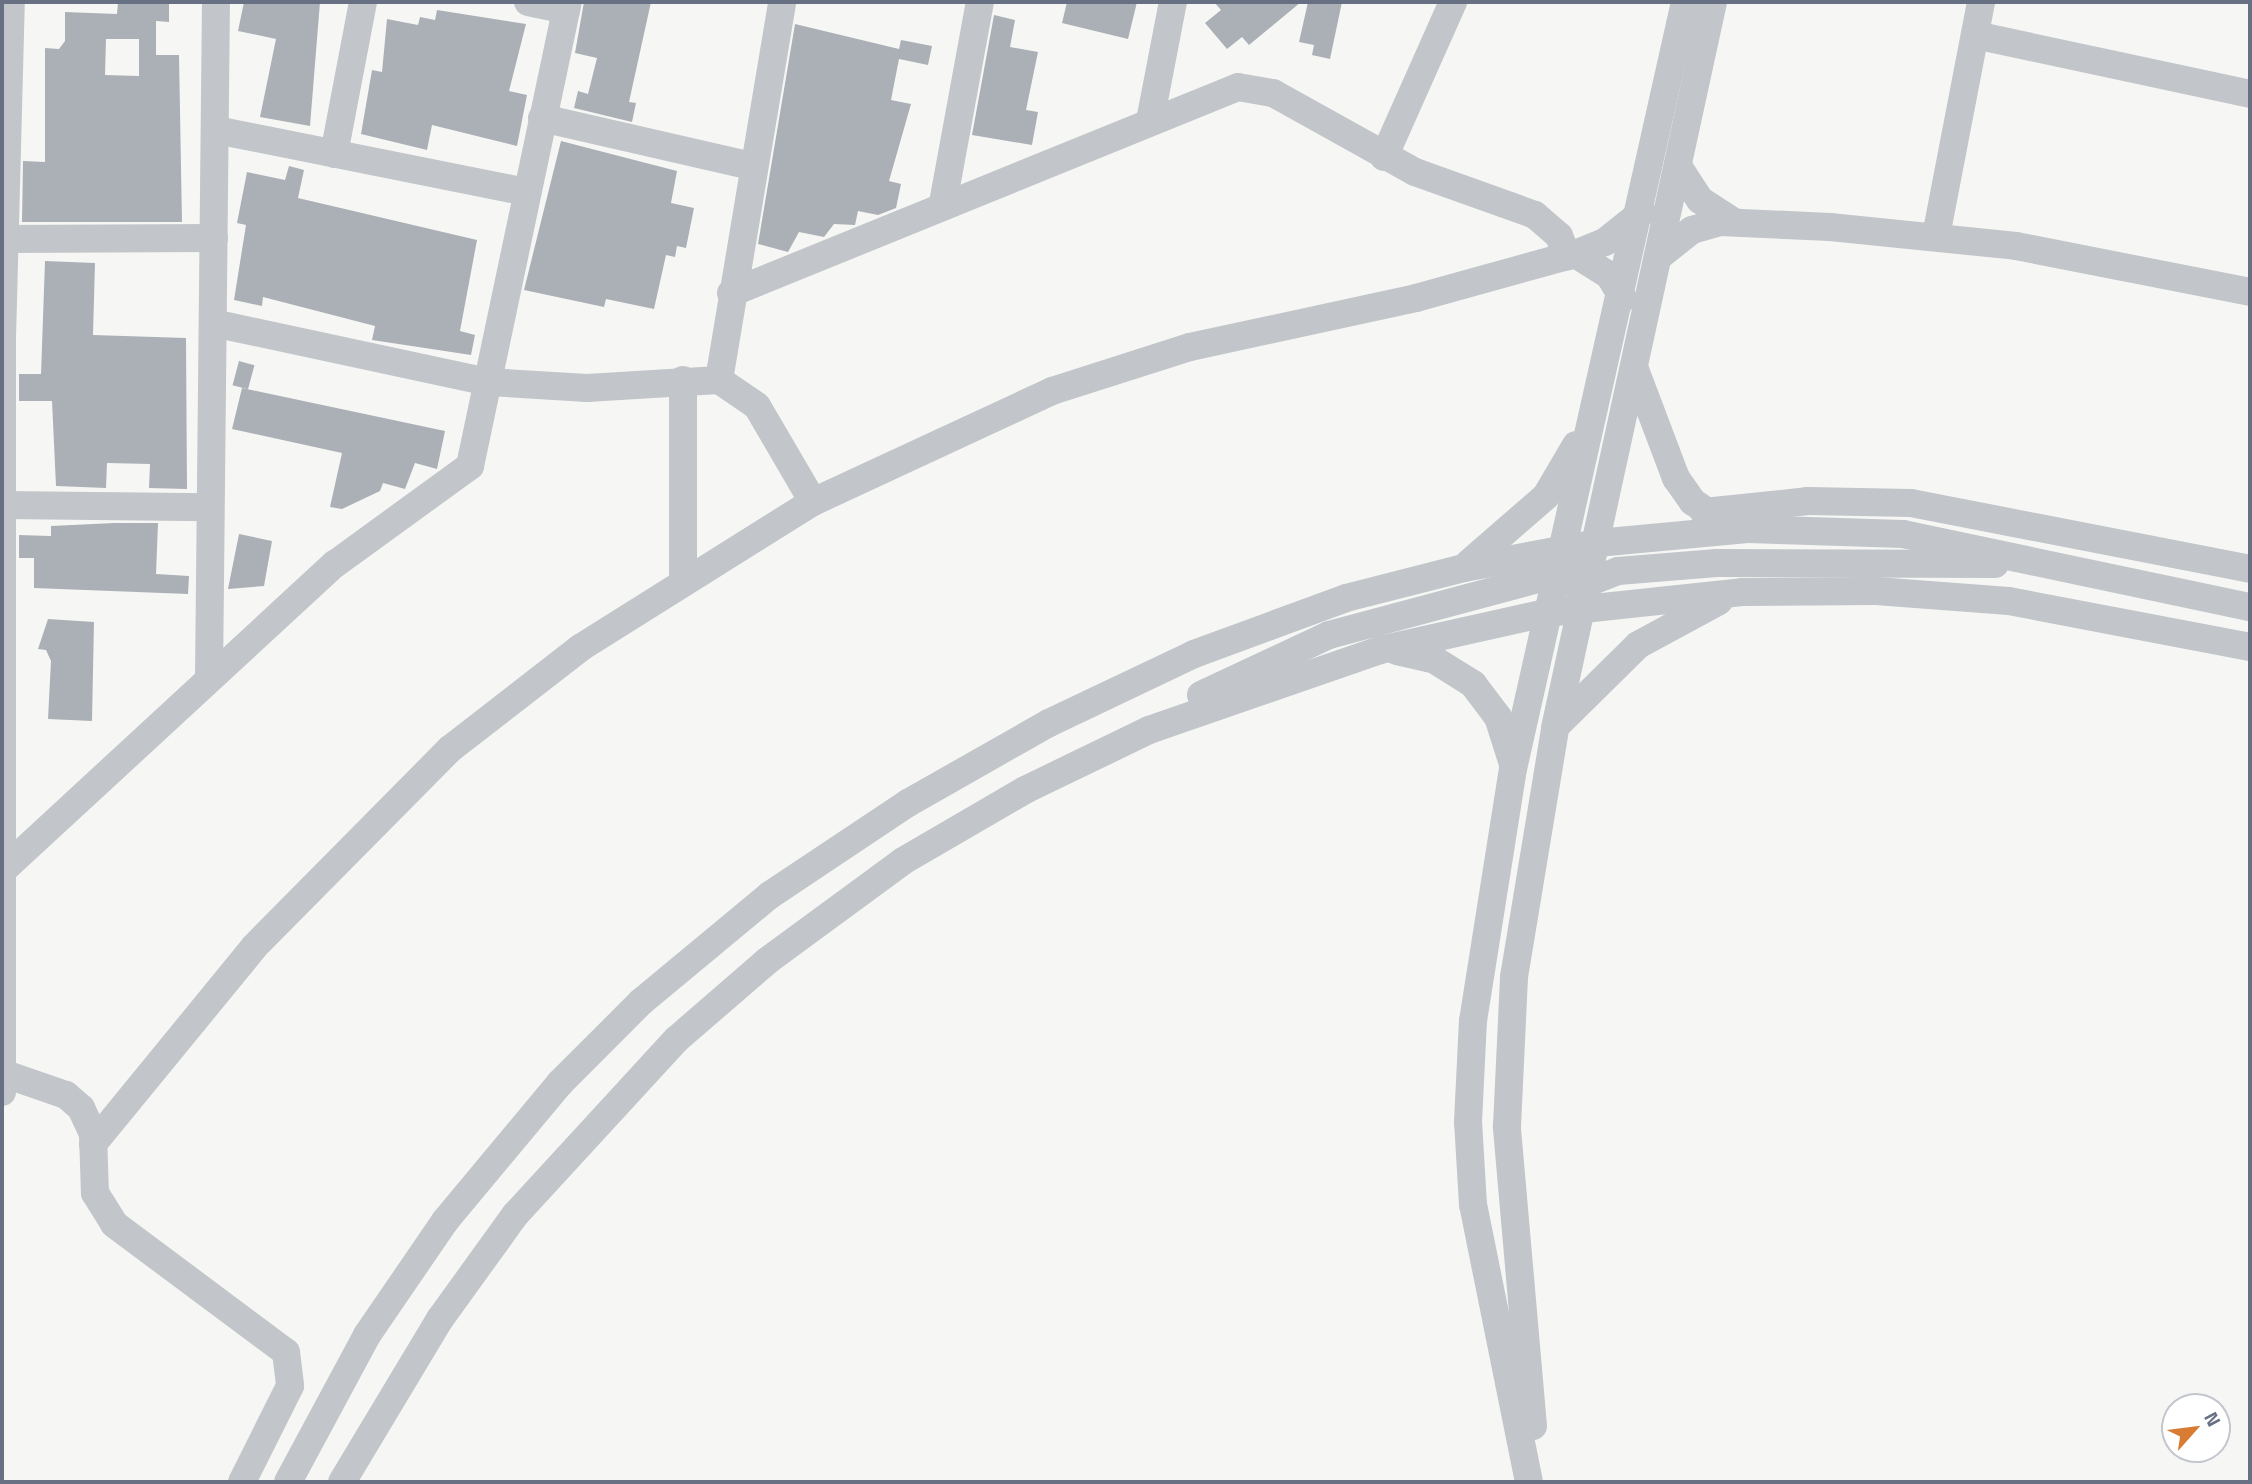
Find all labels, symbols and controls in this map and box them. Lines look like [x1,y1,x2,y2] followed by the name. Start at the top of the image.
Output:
[2161,1393,2231,1463] north arrow
[2197,1406,2229,1431] text: N

